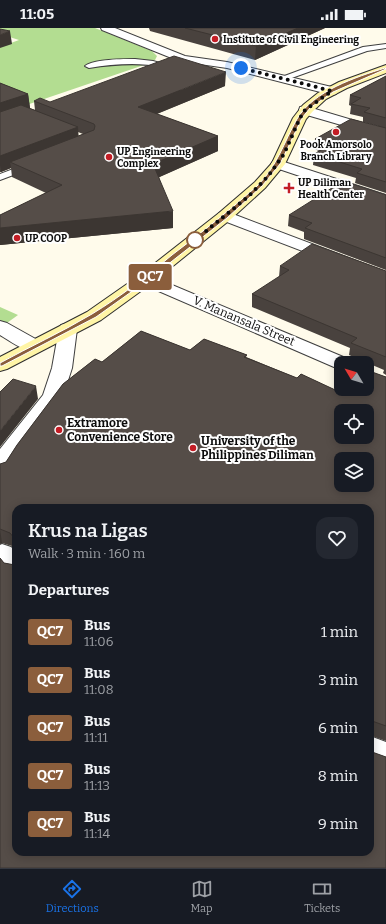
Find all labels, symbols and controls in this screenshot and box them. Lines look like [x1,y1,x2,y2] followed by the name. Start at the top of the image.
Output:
[20,5,54,23] text: 11:05
[210,34,220,44] marker: Institute of Civil Engineering
[223,34,359,46] place label: Institute of Civil Engineering
[231,58,251,78] your location
[331,127,341,137] marker: Pook Amorsolo Branch Library
[300,139,372,163] place label: Pook Amorsolo Branch Library
[117,146,191,170] place label: UP Engineering Complex
[104,152,114,162] marker: UP Engineering Complex
[298,177,364,201] place label: UP Diliman Health Center
[283,182,295,194] marker: UP Diliman Health Center
[186,231,204,249] unlabelled marker
[12,233,22,243] marker: UP COOP
[25,233,67,245] place label: UP COOP
[127,264,173,290] line badge: QC7
[137,268,163,285] text: QC7
[191,293,298,349] street label: V. Manansala Street
[334,356,374,396] north arrow
[334,356,374,492] map controls
[334,404,374,444] button: locate
[67,416,173,444] place label: Extramore Convenience Store
[54,425,64,435] marker: Extramore Convenience Store
[201,434,314,462] place label: University of the Philippines Diliman
[188,443,198,453] marker: University of the Philippines Diliman
[334,452,374,492] button: layers
[316,517,358,559] button: heart
[28,519,148,542] text: Krus na Ligas
[28,546,145,561] text: Walk · 3 min · 160 m
[28,581,109,599] text: Departures
[84,616,110,634] text: Bus
[37,623,63,640] text: QC7
[321,623,358,641] text: 1 min
[84,634,113,649] text: 11:06
[84,664,110,682] text: Bus
[37,671,63,688] text: QC7
[318,671,358,689] text: 3 min
[84,682,113,697] text: 11:08
[84,712,110,730] text: Bus
[37,719,63,736] text: QC7
[318,719,358,737] text: 6 min
[84,730,108,745] text: 11:11
[84,760,110,778] text: Bus
[37,767,63,784] text: QC7
[318,767,358,785] text: 8 min
[84,778,110,793] text: 11:13
[84,808,110,826] text: Bus
[37,815,63,832] text: QC7
[318,815,358,833] text: 9 min
[84,826,110,841] text: 11:14
[46,878,99,915] tab: Directions
[190,878,213,915] tab: Map
[304,878,340,915] tab: Tickets

